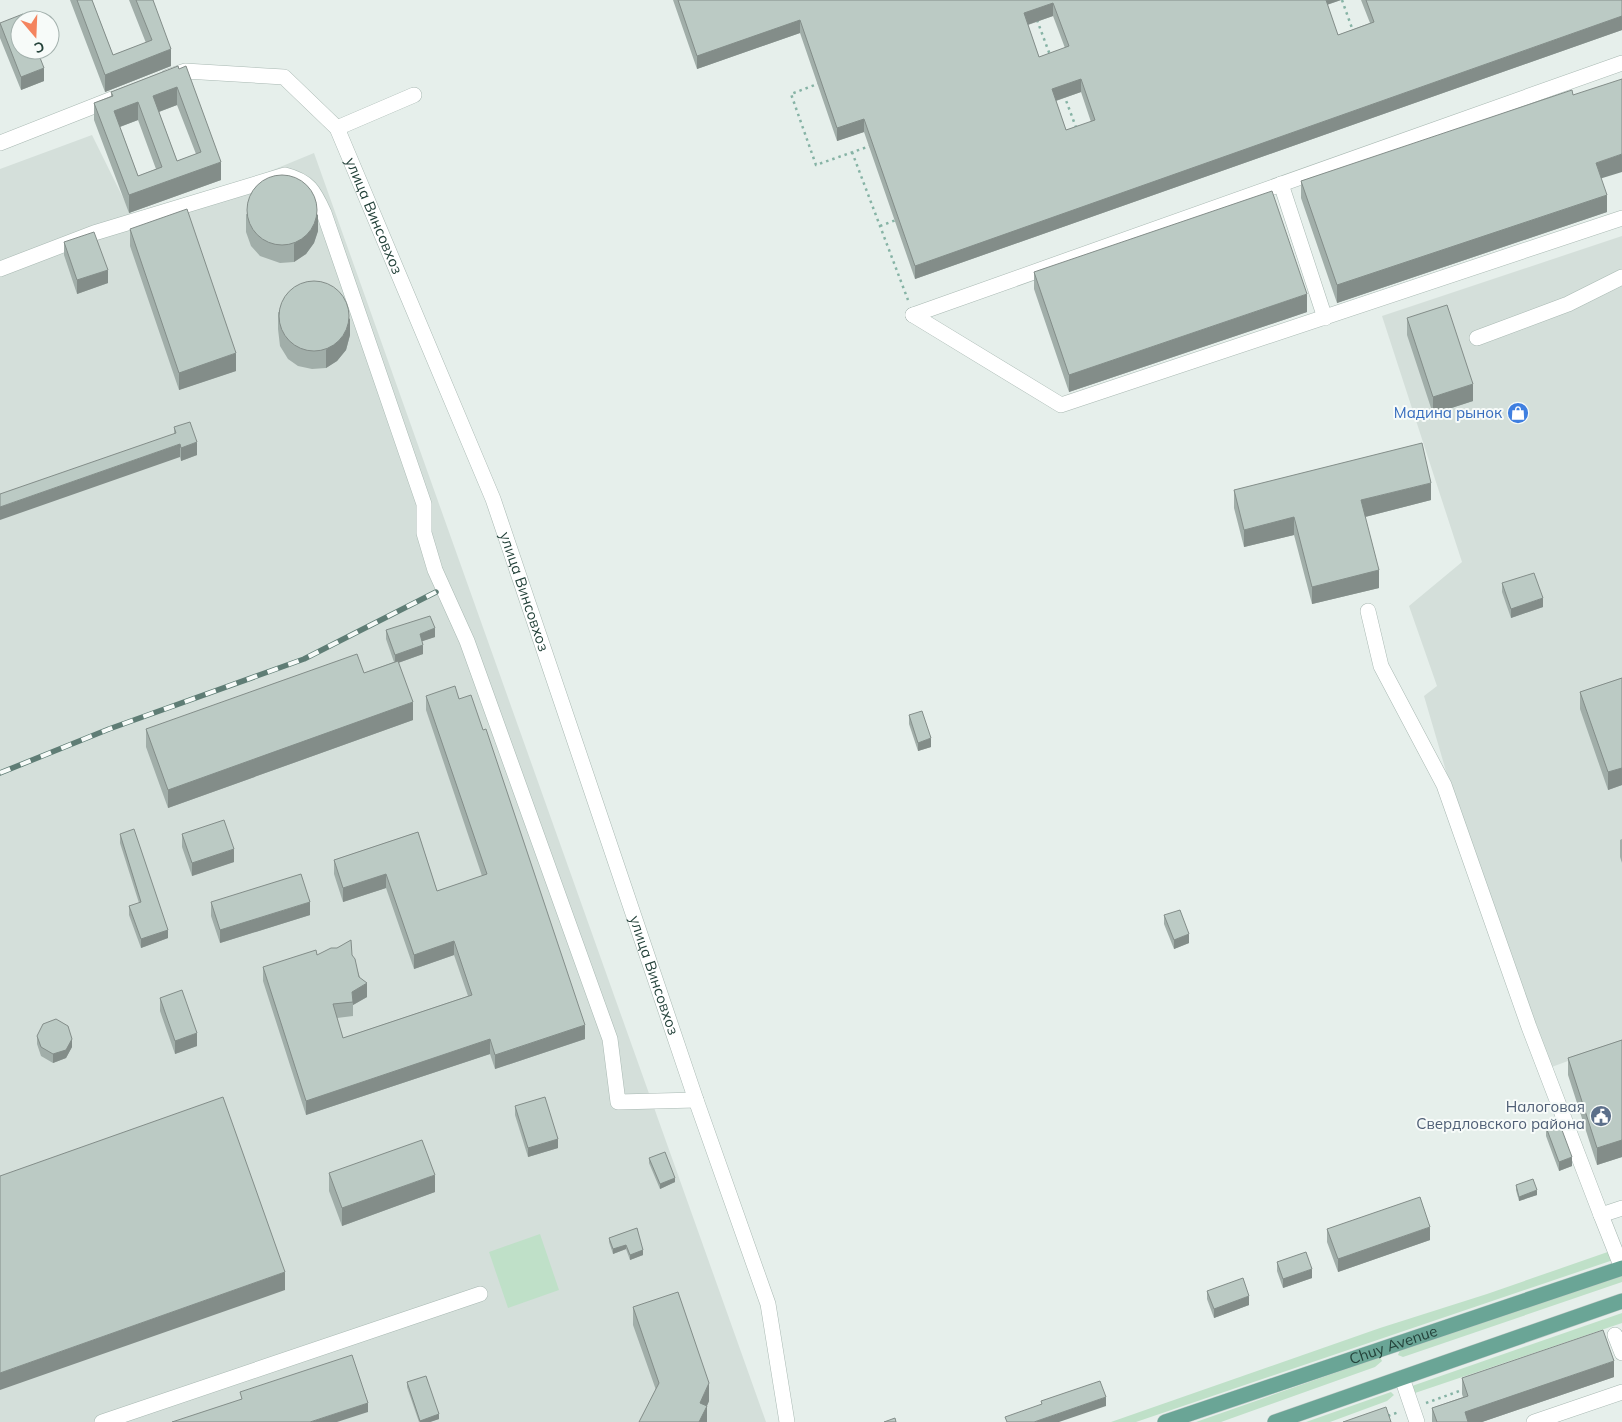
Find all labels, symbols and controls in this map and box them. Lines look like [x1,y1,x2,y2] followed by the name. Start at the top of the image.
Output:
[10,10,60,60] north arrow
[32,37,47,57] text: С
[341,154,407,277] street label: улица Винсовхоз
[1506,401,1530,425] shop icon: Мадина рынок
[1394,403,1503,422] place label: Мадина рынок
[496,529,554,654] street label: улица Винсовхоз
[625,913,683,1037] street label: улица Винсовхоз
[1416,1097,1585,1133] place label: Налоговая Свердловского района
[1589,1104,1613,1128] public building icon: Налоговая Свердловского района
[1347,1321,1440,1368] street label: Chuy Avenue

